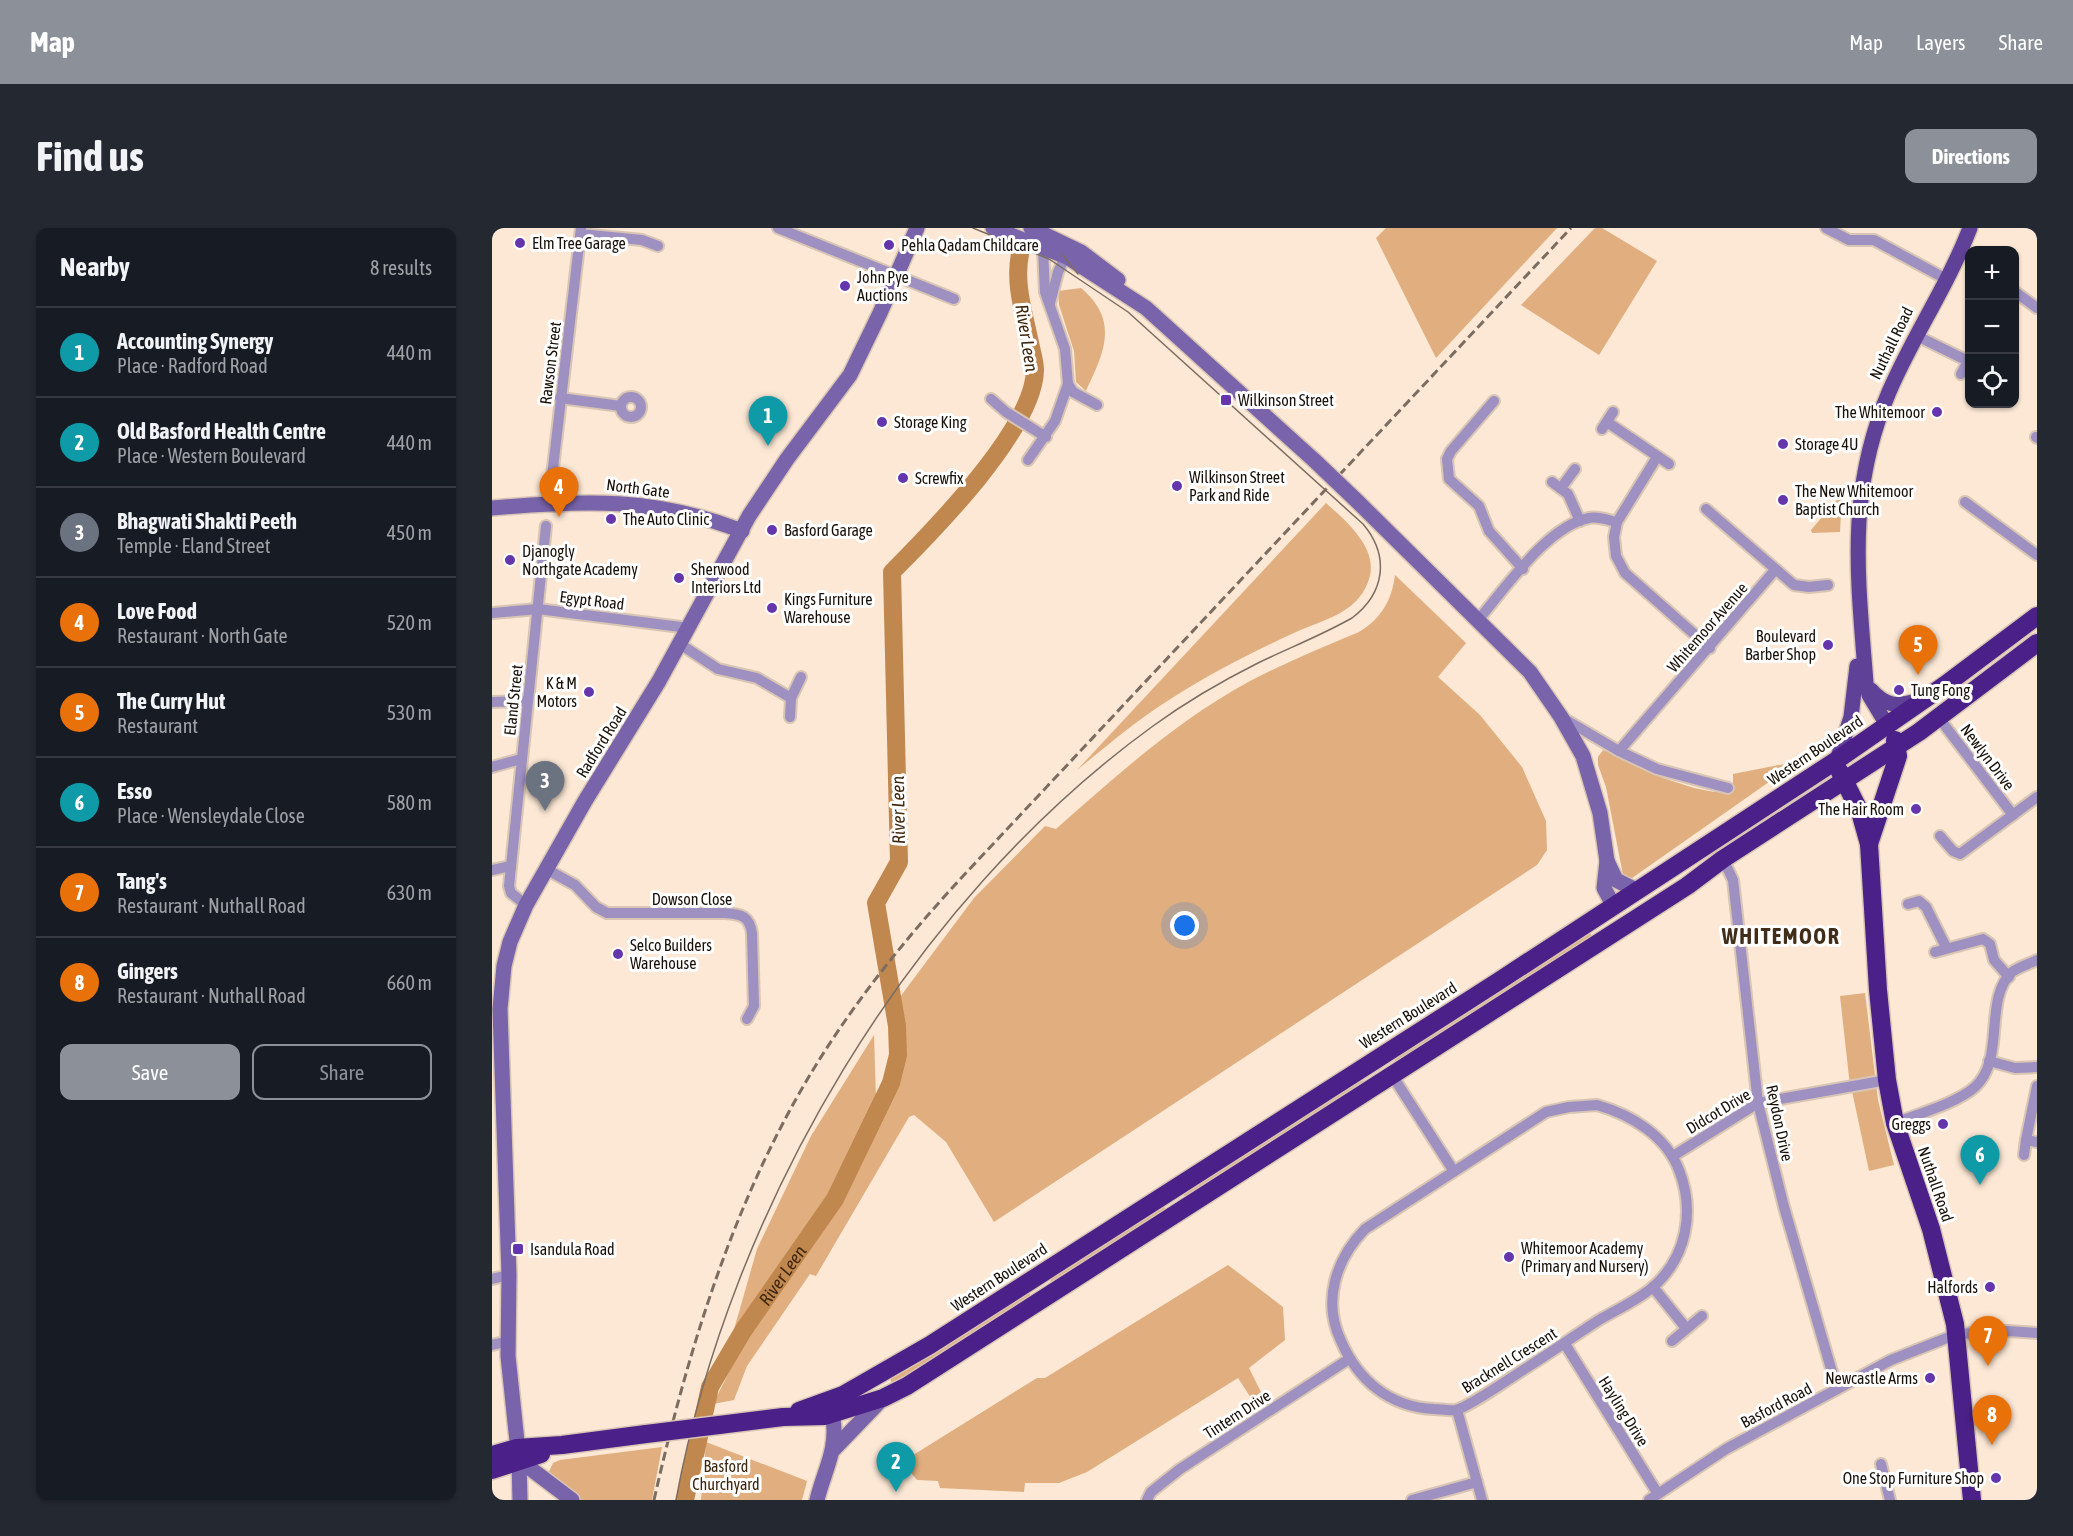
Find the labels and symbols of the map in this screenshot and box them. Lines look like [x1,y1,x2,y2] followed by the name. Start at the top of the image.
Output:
[532,234,626,253] place label: Elm Tree Garage
[513,236,527,250] marker: Elm Tree Garage
[901,236,1039,254] place label: Pehla Qadam Childcare
[882,238,896,252] marker: Pehla Qadam Childcare
[857,268,909,304] place label: John Pye Auctions
[838,279,852,293] marker: John Pye Auctions
[1011,303,1043,373] water label: River Leen
[1866,304,1916,382] street label: Nuthall Road
[536,320,564,405] street label: Rawson Street
[1238,391,1334,409] place label: Wilkinson Street
[1219,393,1233,407] marker: Wilkinson Street
[748,396,788,446] pin: 1
[1835,403,1925,421] place label: The Whitemoor
[1930,405,1944,419] marker: The Whitemoor
[894,413,967,432] place label: Storage King
[875,415,889,429] marker: Storage King
[1795,435,1859,454] place label: Storage 4U
[1776,437,1790,451] marker: Storage 4U
[540,468,578,517] pin: 4
[1189,468,1285,504] place label: Wilkinson Street Park and Ride
[915,469,964,487] place label: Screwfix
[896,471,910,485] marker: Screwfix
[605,475,671,501] street label: North Gate
[1170,479,1184,493] marker: Wilkinson Street Park and Ride
[1795,482,1914,519] place label: The New Whitemoor Baptist Church
[1776,493,1790,507] marker: The New Whitemoor Baptist Church
[623,510,709,528] place label: The Auto Clinic
[604,512,618,526] marker: The Auto Clinic
[784,521,873,540] place label: Basford Garage
[765,523,779,537] marker: Basford Garage
[522,542,638,579] place label: Djanogly Northgate Academy
[503,553,517,567] marker: Djanogly Northgate Academy
[691,560,761,596] place label: Sherwood Interiors Ltd
[672,571,686,585] marker: Sherwood Interiors Ltd
[1663,579,1751,675] street label: Whitemoor Avenue
[558,587,625,614] street label: Egypt Road
[784,590,873,626] place label: Kings Furniture Warehouse
[765,601,779,615] marker: Kings Furniture Warehouse
[1898,626,1938,675] pin: 5
[1745,627,1816,664] place label: Boulevard Barber Shop
[1821,638,1835,652] marker: Boulevard Barber Shop
[500,663,526,736] street label: Eland Street
[536,674,577,710] place label: K & M Motors
[1911,681,1970,700] place label: Tung Fong
[1892,683,1906,697] marker: Tung Fong
[582,685,596,699] marker: K & M Motors
[572,703,630,781] street label: Radford Road
[1764,712,1866,788] street label: Western Boulevard
[1957,721,2019,794] street label: Newlyn Drive
[526,762,564,811] pin: 3
[887,776,909,844] water label: River Leen
[1818,800,1904,818] place label: The Hair Room
[1909,802,1923,816] marker: The Hair Room
[652,890,732,908] street label: Dowson Close
[1170,911,1199,940] your location
[1721,923,1840,949] district label: WHITEMOOR
[630,936,712,972] place label: Selco Builders Warehouse
[611,947,625,961] marker: Selco Builders Warehouse
[1356,978,1460,1052] street label: Western Boulevard
[1762,1083,1797,1163] street label: Reydon Drive
[1683,1085,1753,1137] street label: Didcot Drive
[1891,1115,1931,1134] place label: Greggs
[1936,1117,1950,1131] marker: Greggs
[1960,1136,2000,1185] pin: 6
[1915,1144,1957,1224] street label: Nuthall Road
[948,1239,1050,1315] street label: Western Boulevard
[1521,1239,1649,1276] place label: Whitemoor Academy (Primary and Nursery)
[530,1240,615,1258] place label: Isandula Road
[754,1241,810,1309] water label: River Leen
[511,1242,525,1256] marker: Isandula Road
[1502,1250,1516,1264] marker: Whitemoor Academy (Primary and Nursery)
[1927,1278,1978,1296] place label: Halfords
[1983,1280,1997,1294] marker: Halfords
[1968,1316,2008,1366] pin: 7
[1458,1323,1560,1396] street label: Bracknell Crescent
[1825,1369,1918,1387] place label: Newcastle Arms
[1923,1371,1937,1385] marker: Newcastle Arms
[1595,1373,1653,1450] street label: Hayling Drive
[1737,1379,1815,1431] street label: Basford Road
[1200,1386,1274,1442] street label: Tintern Drive
[1972,1396,2012,1445] pin: 8
[876,1442,916,1492] pin: 2
[692,1457,760,1494] park label: Basford Churchyard
[1843,1469,1984,1488] place label: One Stop Furniture Shop
[1989,1471,2003,1485] marker: One Stop Furniture Shop

